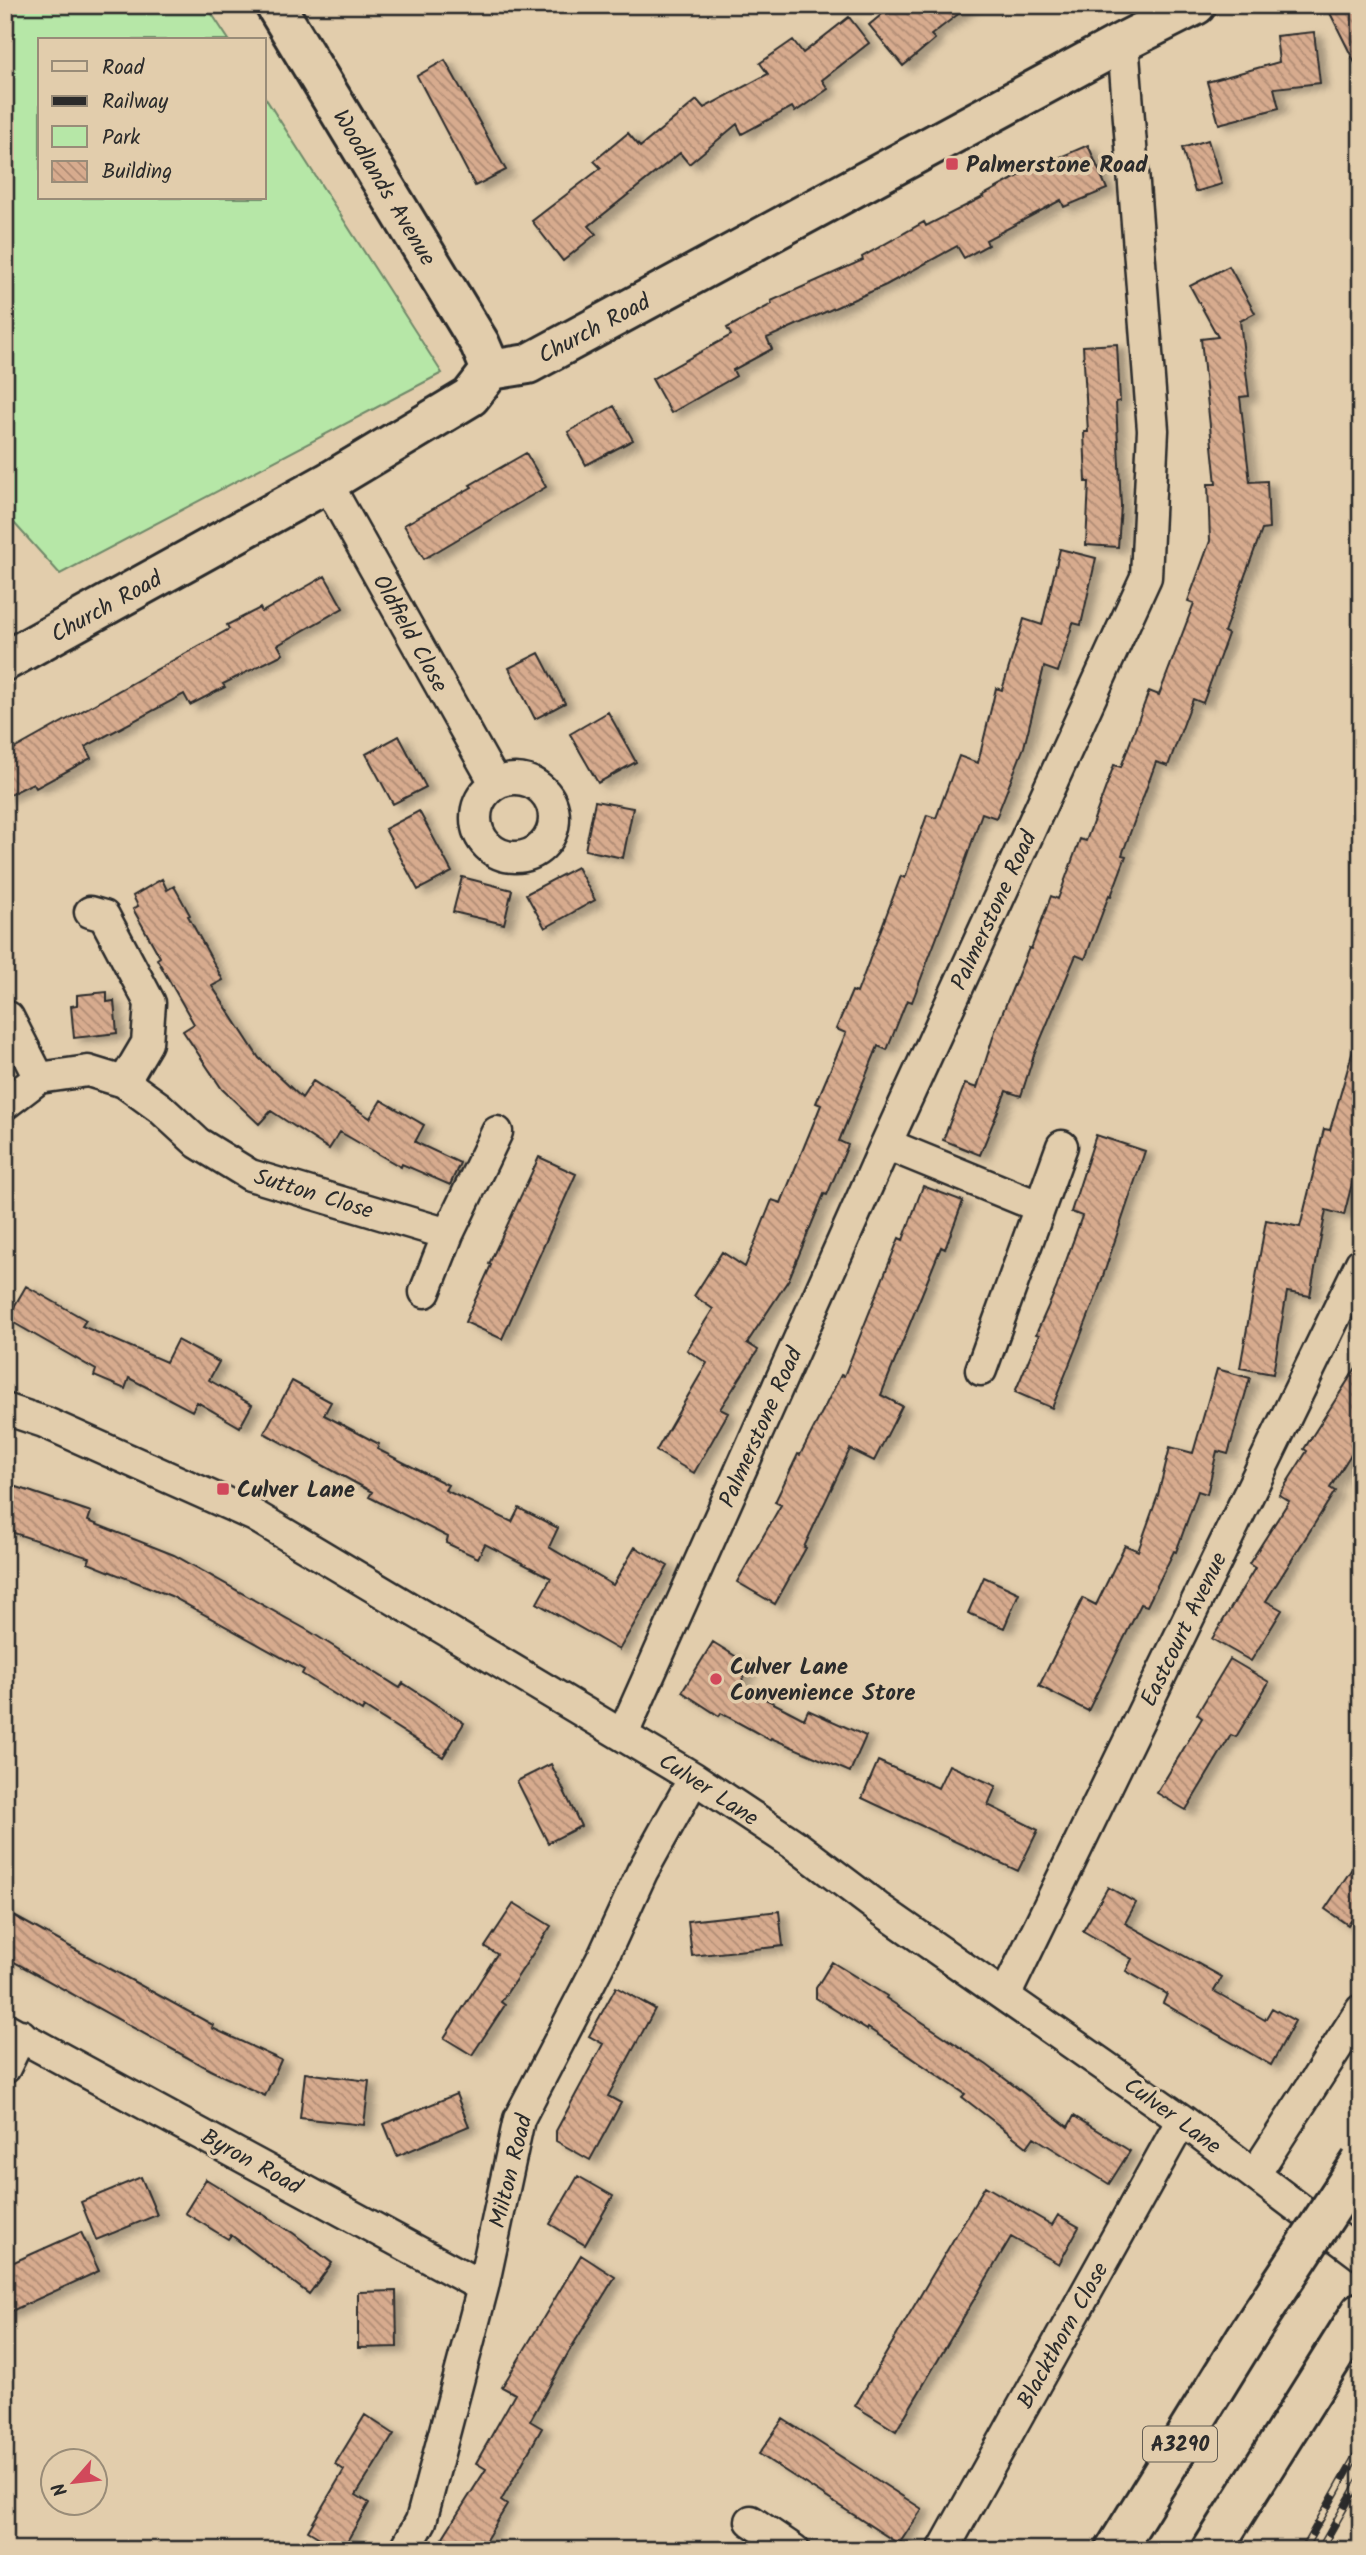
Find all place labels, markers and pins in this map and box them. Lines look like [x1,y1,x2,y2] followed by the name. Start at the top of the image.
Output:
[966,148,1148,184] place label: Palmerstone Road
[944,156,960,172] marker: Palmerstone Road
[237,1473,355,1509] place label: Culver Lane
[215,1481,231,1497] marker: Culver Lane
[730,1650,915,1712] place label: Culver Lane Convenience Store
[708,1671,724,1687] marker: Culver Lane Convenience Store

